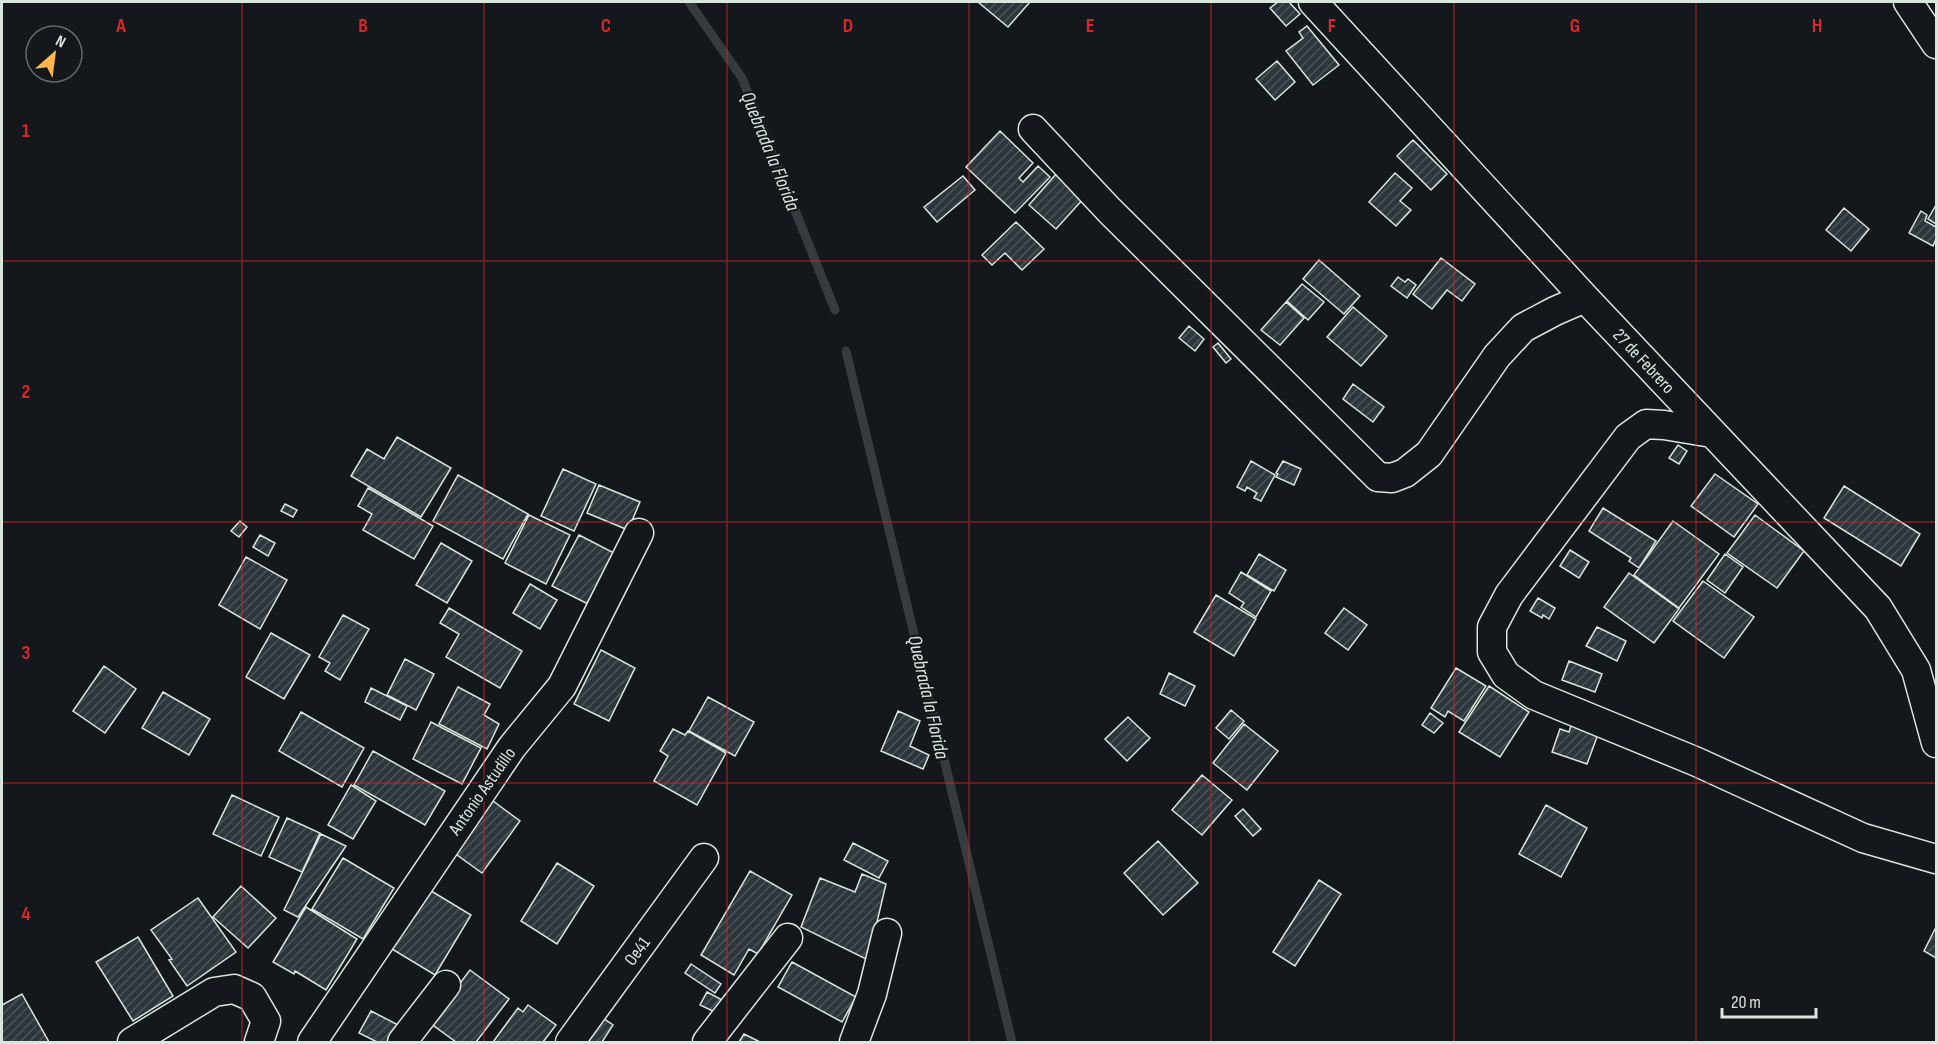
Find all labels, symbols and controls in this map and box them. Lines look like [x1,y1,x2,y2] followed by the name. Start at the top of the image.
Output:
[115,14,126,38] text: A
[358,14,368,38] text: B
[601,14,611,38] text: C
[843,14,853,38] text: D
[1086,14,1094,38] text: E
[1328,14,1336,38] text: F
[1570,14,1580,38] text: G
[1812,14,1822,38] text: H
[24,24,84,84] north arrow
[52,32,69,52] text: N
[735,88,805,214] water label: Quebrada la Florida
[22,119,30,143] text: 1
[1608,325,1679,398] street label: 27 de Febrero
[22,380,30,404] text: 2
[902,633,954,761] water label: Quebrada la Florida
[22,641,31,665] text: 3
[444,743,520,840] street label: Antonio Astudillo
[21,902,31,926] text: 4
[620,932,655,970] street label: Oe41
[1722,981,1816,1019] scale bar
[1731,992,1761,1013] text: 20 m

